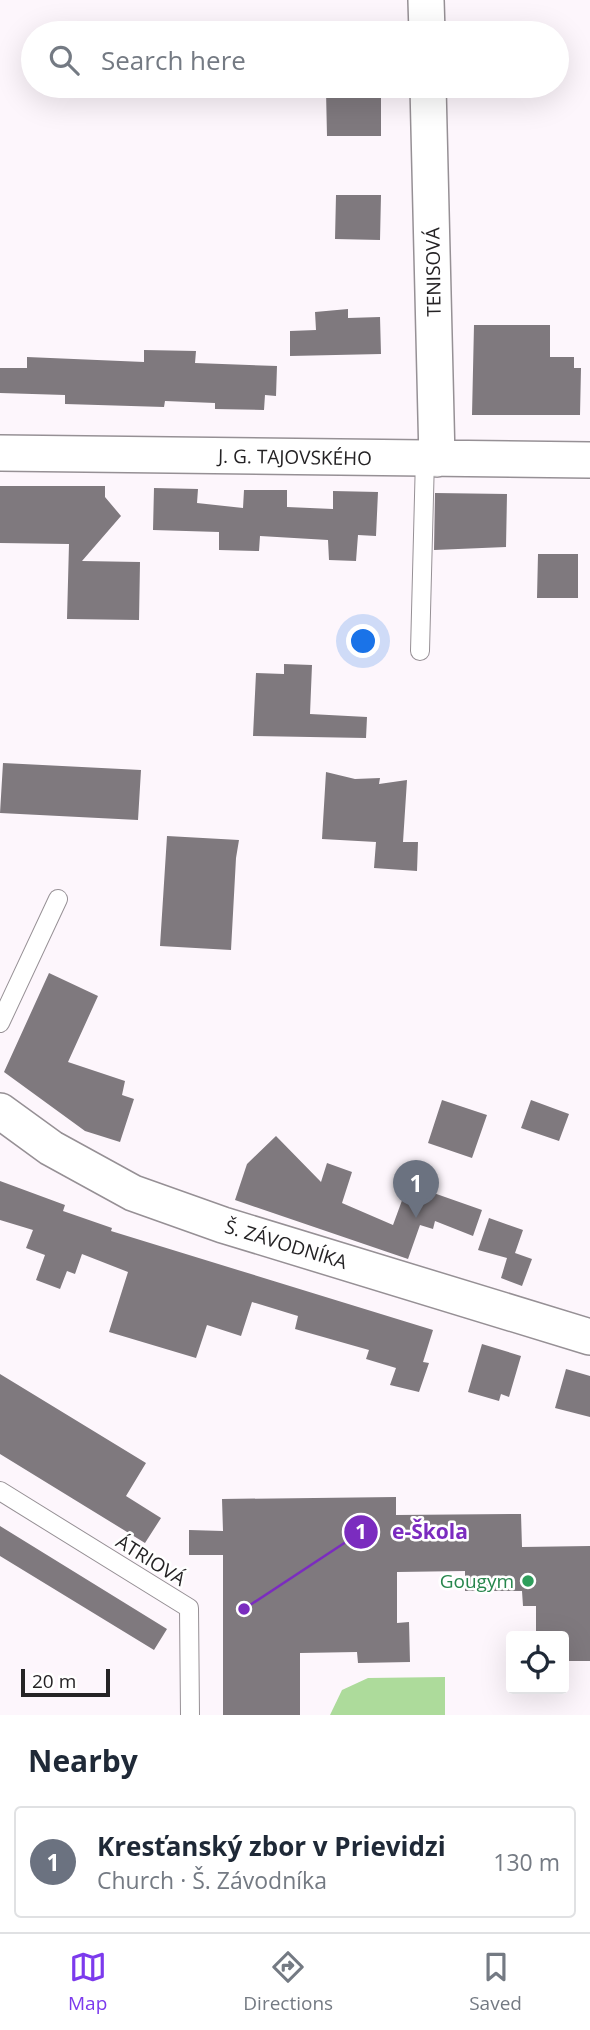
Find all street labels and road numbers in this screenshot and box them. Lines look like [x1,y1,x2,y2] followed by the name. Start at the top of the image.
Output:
[419,227,447,317] street label: TENISOVÁ
[216,443,372,471] street label: J. G. TAJOVSKÉHO
[222,1213,350,1275] street label: Š. ZÁVODNÍKA
[111,1528,191,1592] street label: ÁTRIOVÁ

